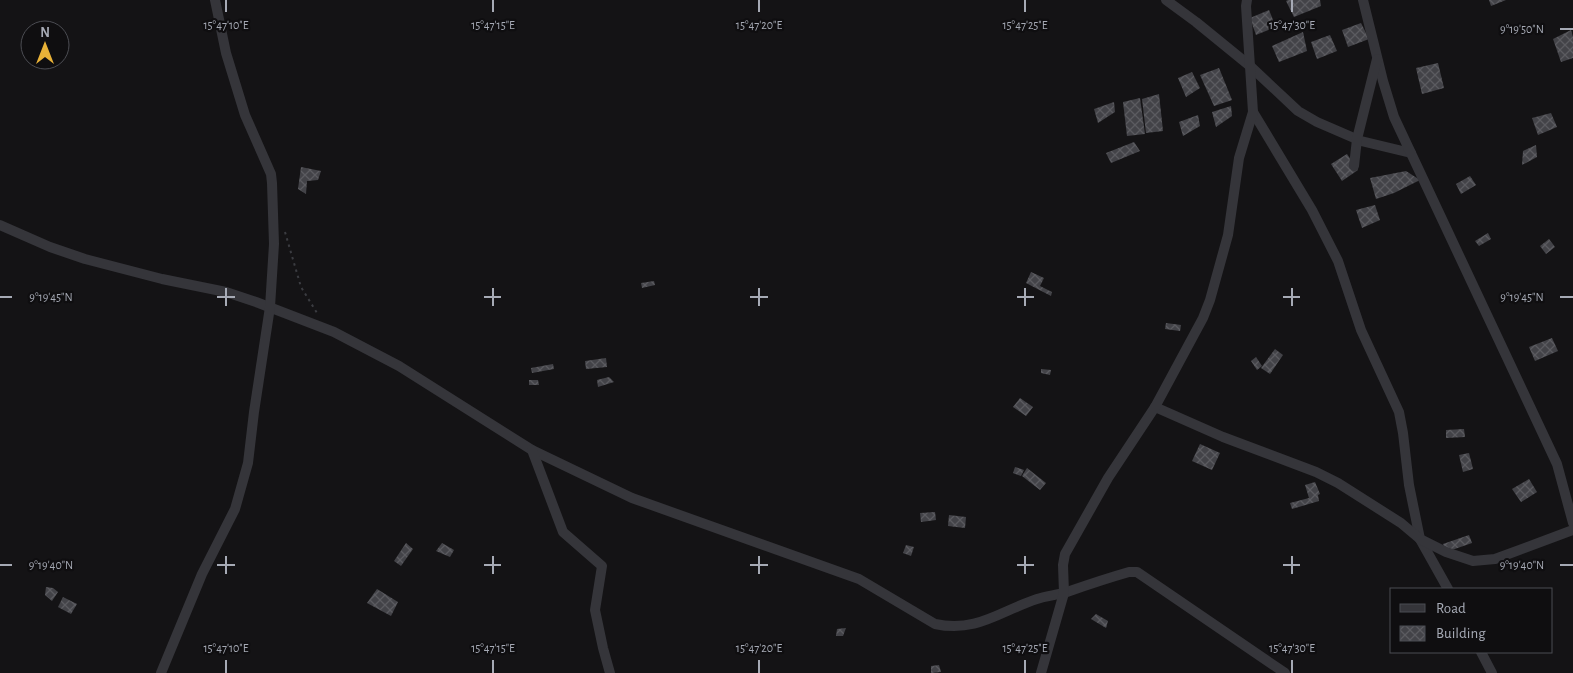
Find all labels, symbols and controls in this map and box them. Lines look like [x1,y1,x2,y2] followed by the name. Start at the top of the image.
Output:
[203,19,249,31] text: 15°47'10"E
[471,19,515,31] text: 15°47'15"E
[736,19,782,31] text: 15°47'20"E
[1002,19,1048,31] text: 15°47'25"E
[1269,19,1315,31] text: 15°47'30"E
[20,20,70,70] north arrow
[1500,23,1544,35] text: 9°19'50"N
[40,26,50,40] text: N
[29,291,73,303] text: 9°19'45"N
[1500,291,1544,303] text: 9°19'45"N
[29,559,73,571] text: 9°19'40"N
[1500,559,1544,571] text: 9°19'40"N
[1390,588,1553,653] legend
[1436,601,1466,616] text: Road
[1436,626,1486,641] text: Building
[203,642,249,654] text: 15°47'10"E
[471,642,515,654] text: 15°47'15"E
[736,642,782,654] text: 15°47'20"E
[1002,642,1048,654] text: 15°47'25"E
[1269,642,1315,654] text: 15°47'30"E

